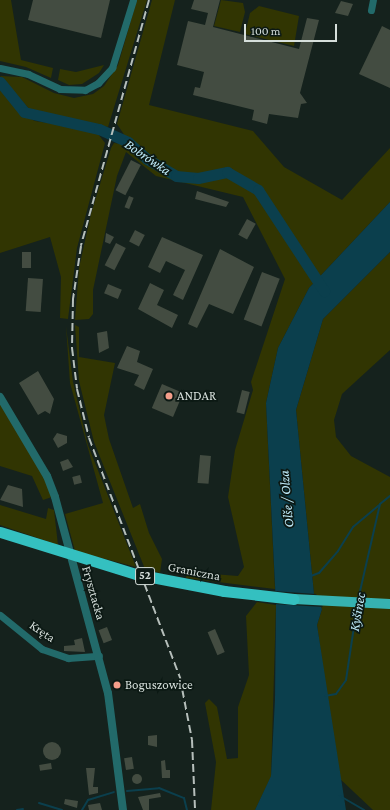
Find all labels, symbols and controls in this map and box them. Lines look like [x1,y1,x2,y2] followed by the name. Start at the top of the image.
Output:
[246,16,339,42] scale bar
[251,24,280,38] text: 100 m
[122,135,174,179] water label: Bobrówka
[177,388,216,404] place label: ANDAR
[164,391,174,401] marker: ANDAR
[275,470,297,528] water label: Olše / Olza
[167,559,221,585] street label: Graniczna
[78,564,108,622] street label: Frysztacka
[135,566,155,586] road number: 52
[345,591,369,633] water label: Kyšinec
[26,618,58,646] street label: Kręta
[125,677,193,693] place label: Boguszowice
[112,680,122,690] marker: Boguszowice

